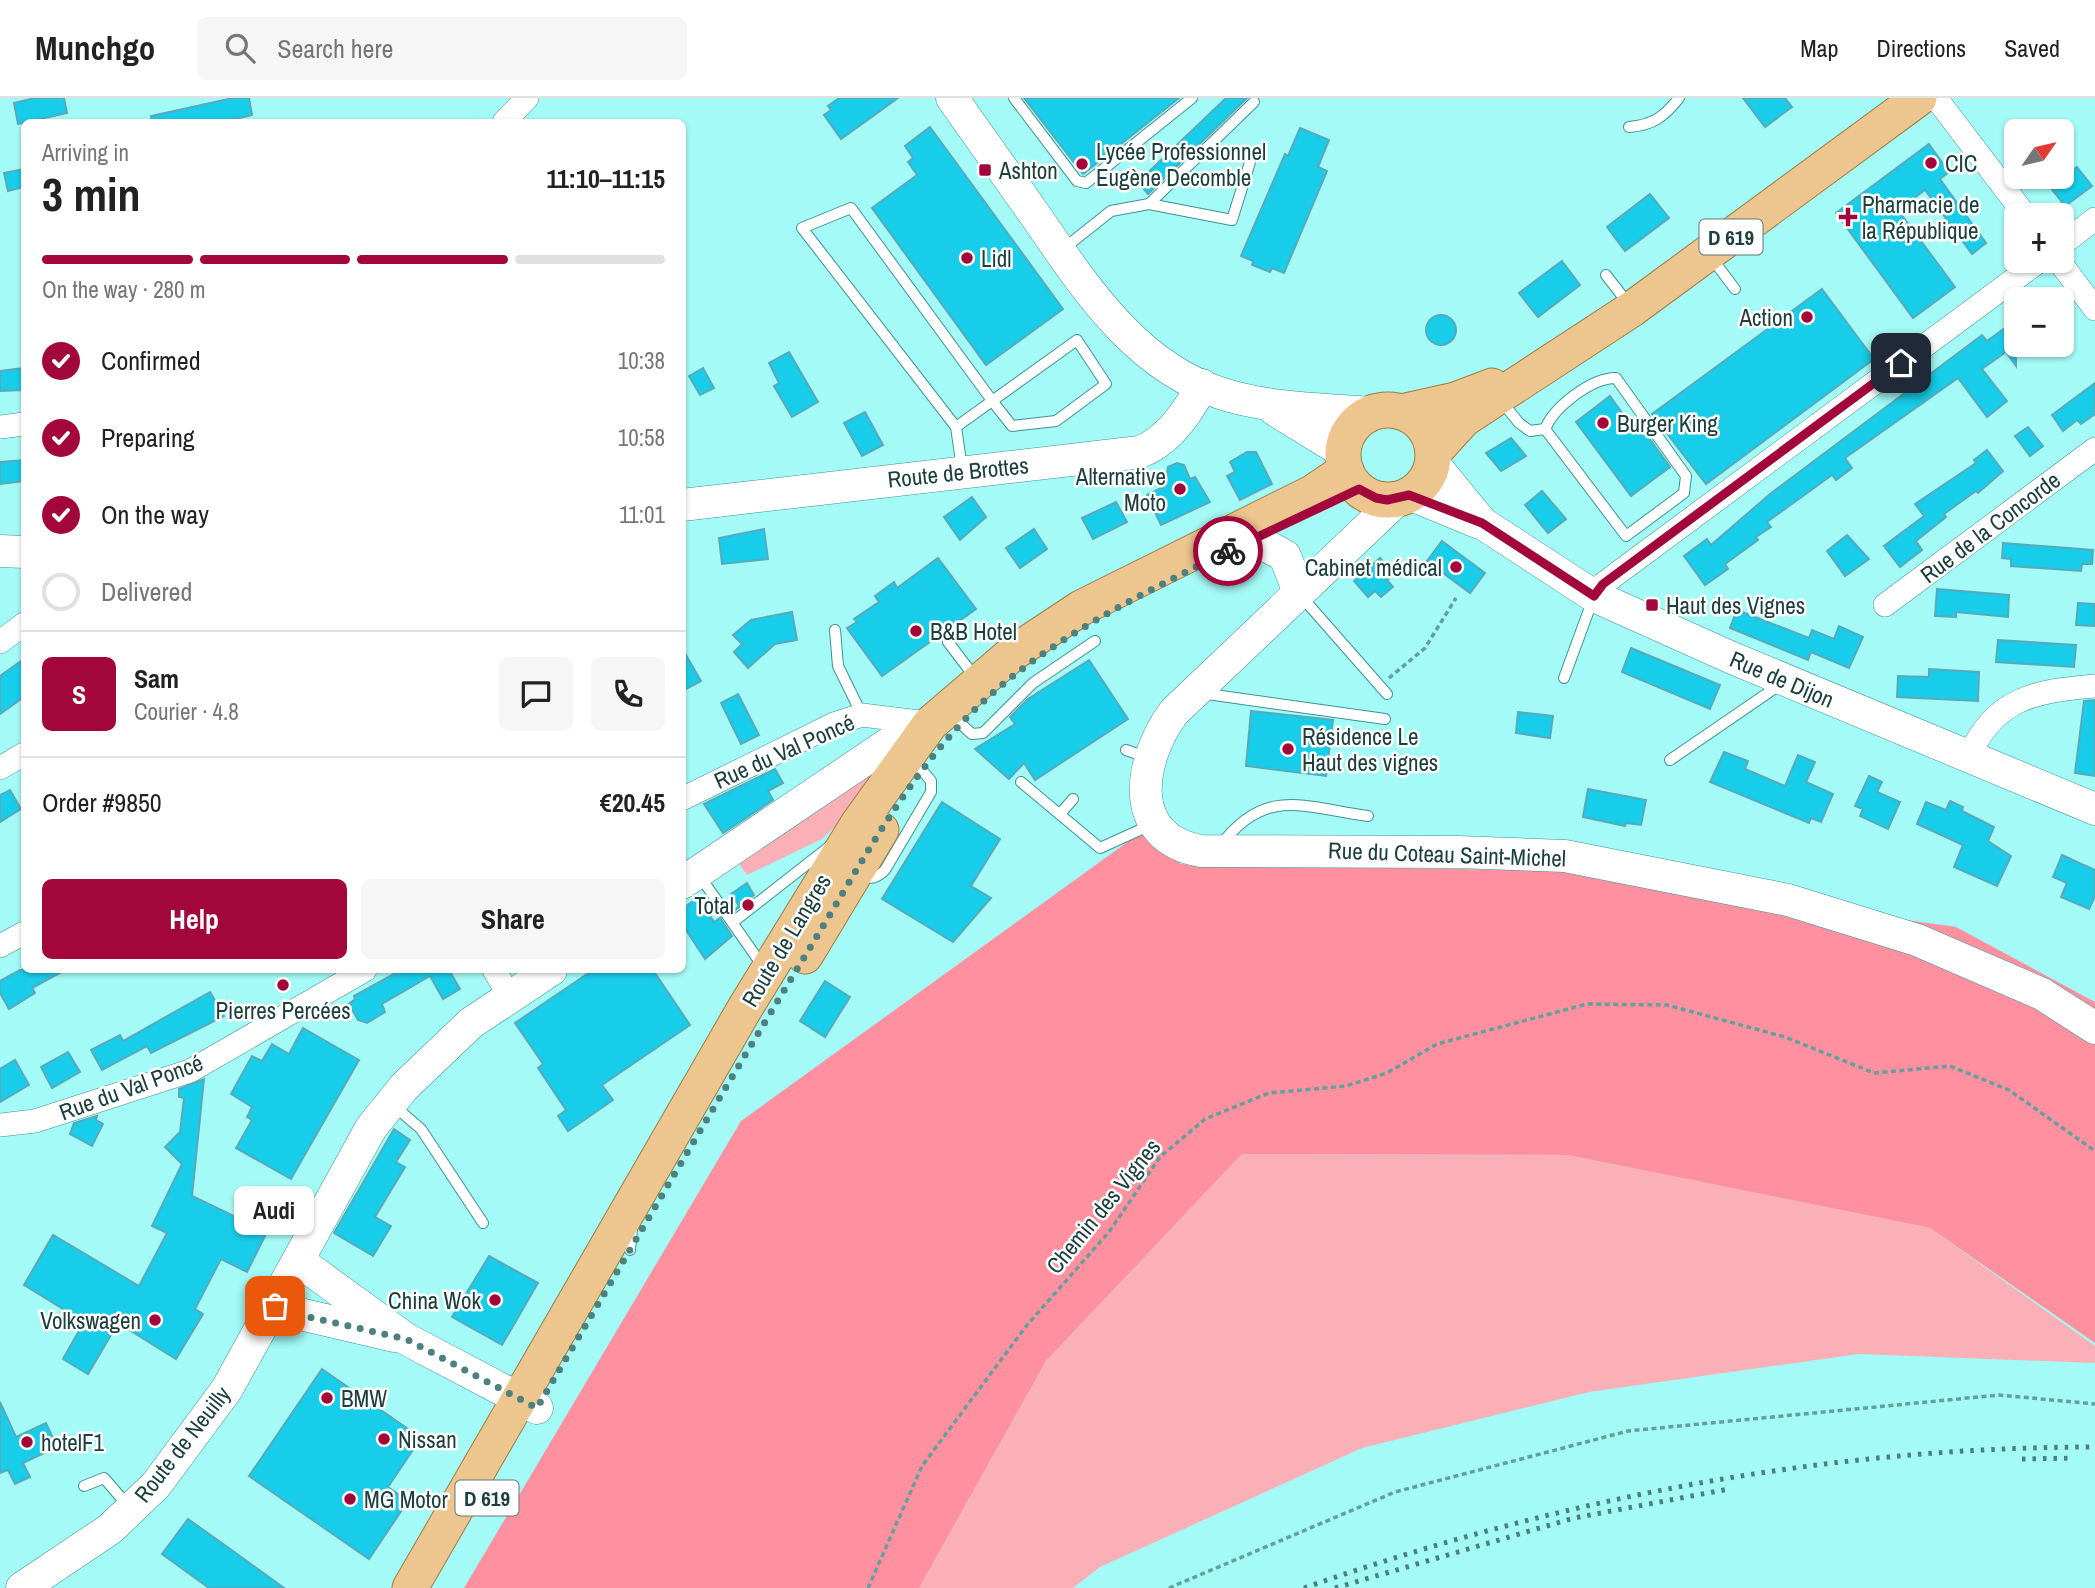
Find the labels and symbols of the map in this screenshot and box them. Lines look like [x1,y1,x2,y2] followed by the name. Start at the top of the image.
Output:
[2004,119,2074,189] north arrow
[1096,136,1266,193] place label: Lycée Professionnel Eugène Decomble
[1945,148,1977,179] place label: CIC
[998,155,1058,186] place label: Ashton
[1923,155,1939,171] marker: CIC
[1074,156,1090,172] marker: Lycée Professionnel Eugène Decomble
[977,162,993,178] marker: Ashton
[1862,189,1979,246] place label: Pharmacie de la République
[1840,209,1856,225] marker: Pharmacie de la République
[1700,220,1762,254] road number: D 619
[981,243,1011,274] place label: Lidl
[959,250,975,266] marker: Lidl
[1739,302,1793,333] place label: Action
[1799,309,1815,325] marker: Action
[1871,333,1931,393] pin
[1617,408,1718,439] place label: Burger King
[1595,415,1611,431] marker: Burger King
[886,449,1030,495] street label: Route de Brottes
[1075,461,1166,518] place label: Alternative Moto
[1914,464,2066,590] street label: Rue de la Concorde
[1172,481,1188,497] marker: Alternative Moto
[1193,516,1263,586] courier
[1305,552,1442,583] place label: Cabinet médical
[1448,559,1464,575] marker: Cabinet médical
[1666,590,1805,621] place label: Haut des Vignes
[1644,597,1660,613] marker: Haut des Vignes
[930,616,1017,647] place label: B&B Hotel
[908,623,924,639] marker: B&B Hotel
[1725,643,1839,715] street label: Rue de Dijon
[709,706,859,796] street label: Rue du Val Poncé
[1302,721,1438,778] place label: Résidence Le Haut des vignes
[1280,741,1296,757] marker: Résidence Le Haut des vignes
[1328,834,1566,874] street label: Rue du Coteau Saint-Michel
[734,868,838,1012] street label: Route de Langres
[694,890,734,921] place label: Total
[740,897,756,913] marker: Total
[275,977,291,993] marker: Pierres Percées
[215,995,351,1026] place label: Pierres Percées
[55,1047,207,1127] street label: Rue du Val Poncé
[1039,1132,1167,1280] street label: Chemin des Vignes
[235,1187,315,1236] callout: Audi
[245,1276,305,1336] pin
[388,1285,482,1316] place label: China Wok
[487,1292,503,1308] marker: China Wok
[40,1305,141,1336] place label: Volkswagen
[147,1312,163,1328] marker: Volkswagen
[127,1379,237,1508] street label: Route de Neuilly
[341,1383,387,1414] place label: BMW
[319,1390,335,1406] marker: BMW
[398,1424,457,1455] place label: Nissan
[41,1427,104,1458] place label: hotelF1
[376,1431,392,1447] marker: Nissan
[19,1434,35,1450] marker: hotelF1
[456,1480,518,1516] road number: D 619
[364,1484,449,1515] place label: MG Motor
[342,1491,358,1507] marker: MG Motor

